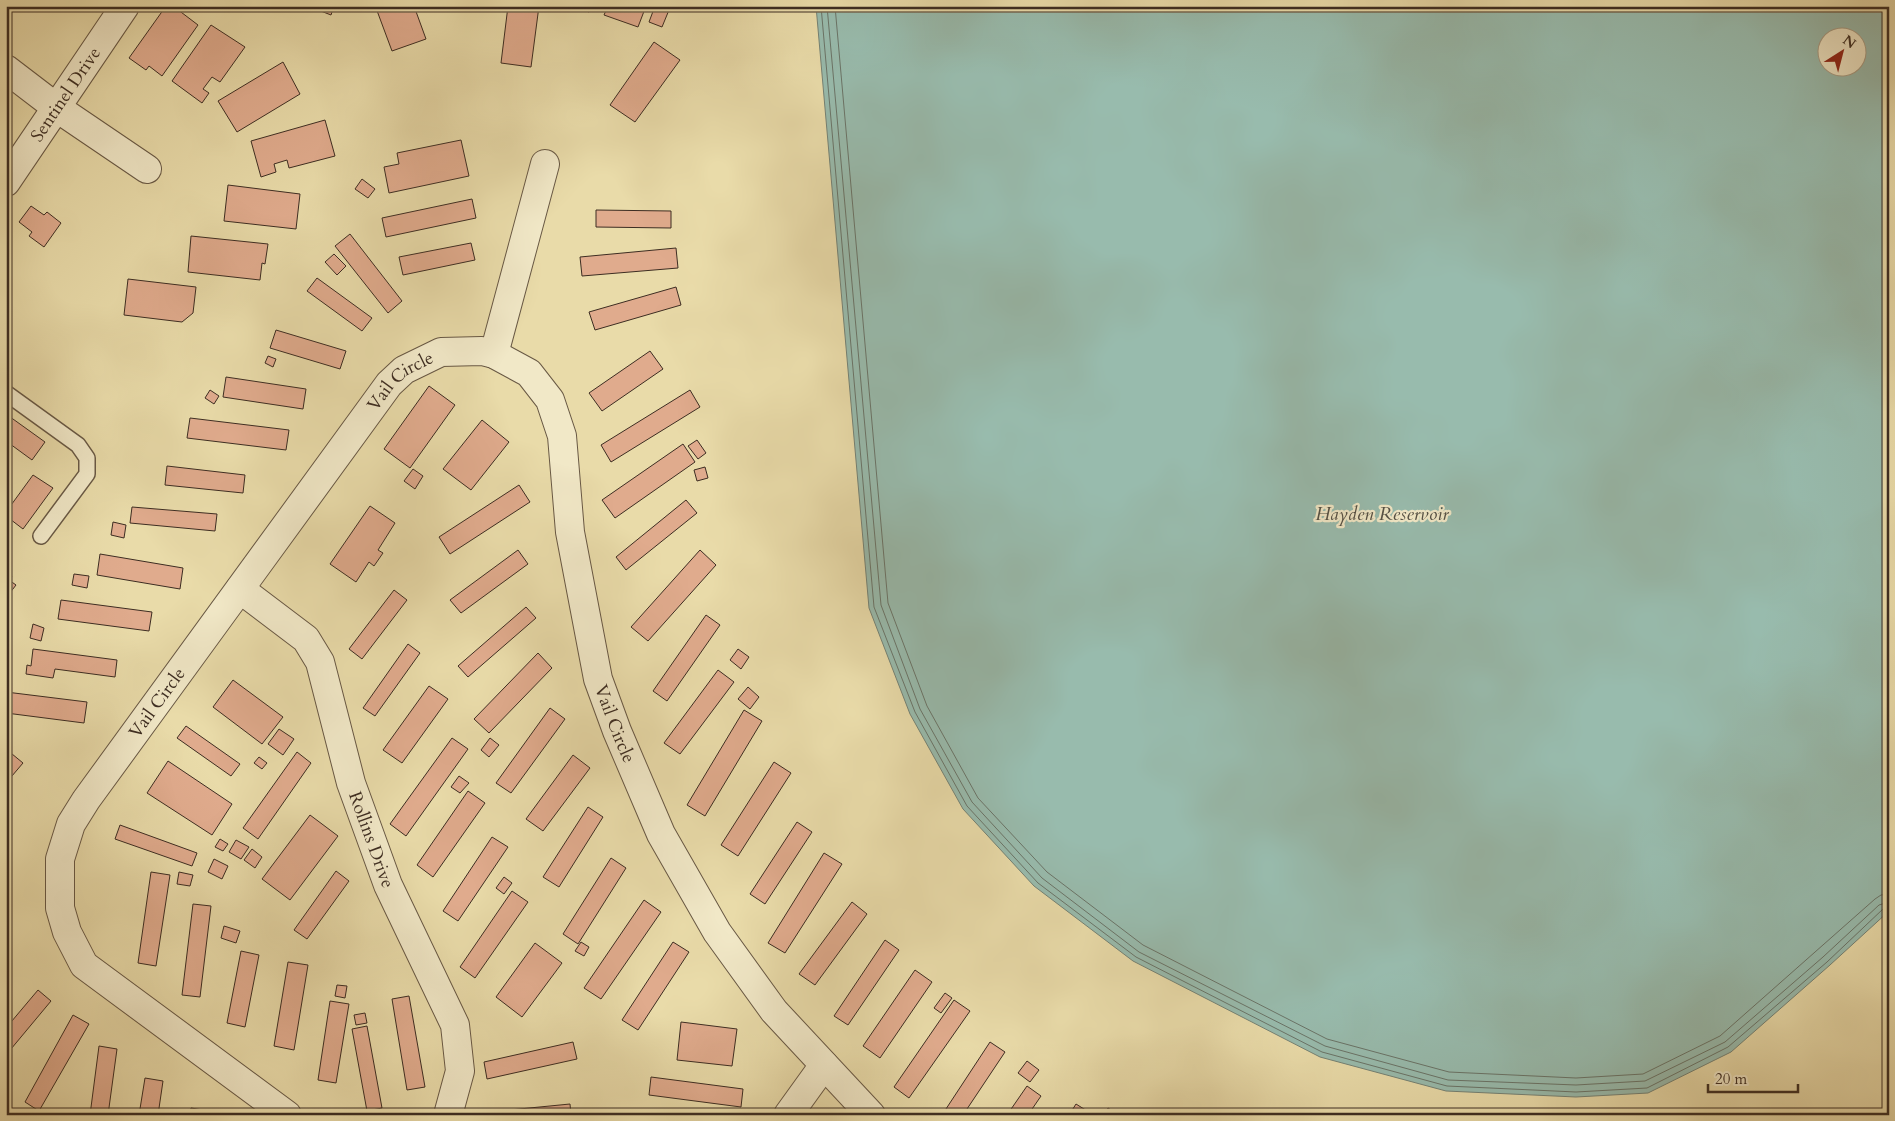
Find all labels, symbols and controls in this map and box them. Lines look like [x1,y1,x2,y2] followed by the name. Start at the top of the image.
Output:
[1818,28,1868,78] north arrow
[1839,31,1860,53] text: N
[25,42,107,147] street label: Sentinel Drive
[362,346,438,416] street label: Vail Circle
[1315,501,1449,527] water label: Hayden Reservoir
[123,662,192,743] street label: Vail Circle
[588,681,641,767] street label: Vail Circle
[342,788,400,892] street label: Rollins Drive
[1708,1061,1798,1093] scale bar
[1715,1069,1747,1089] text: 20 m

